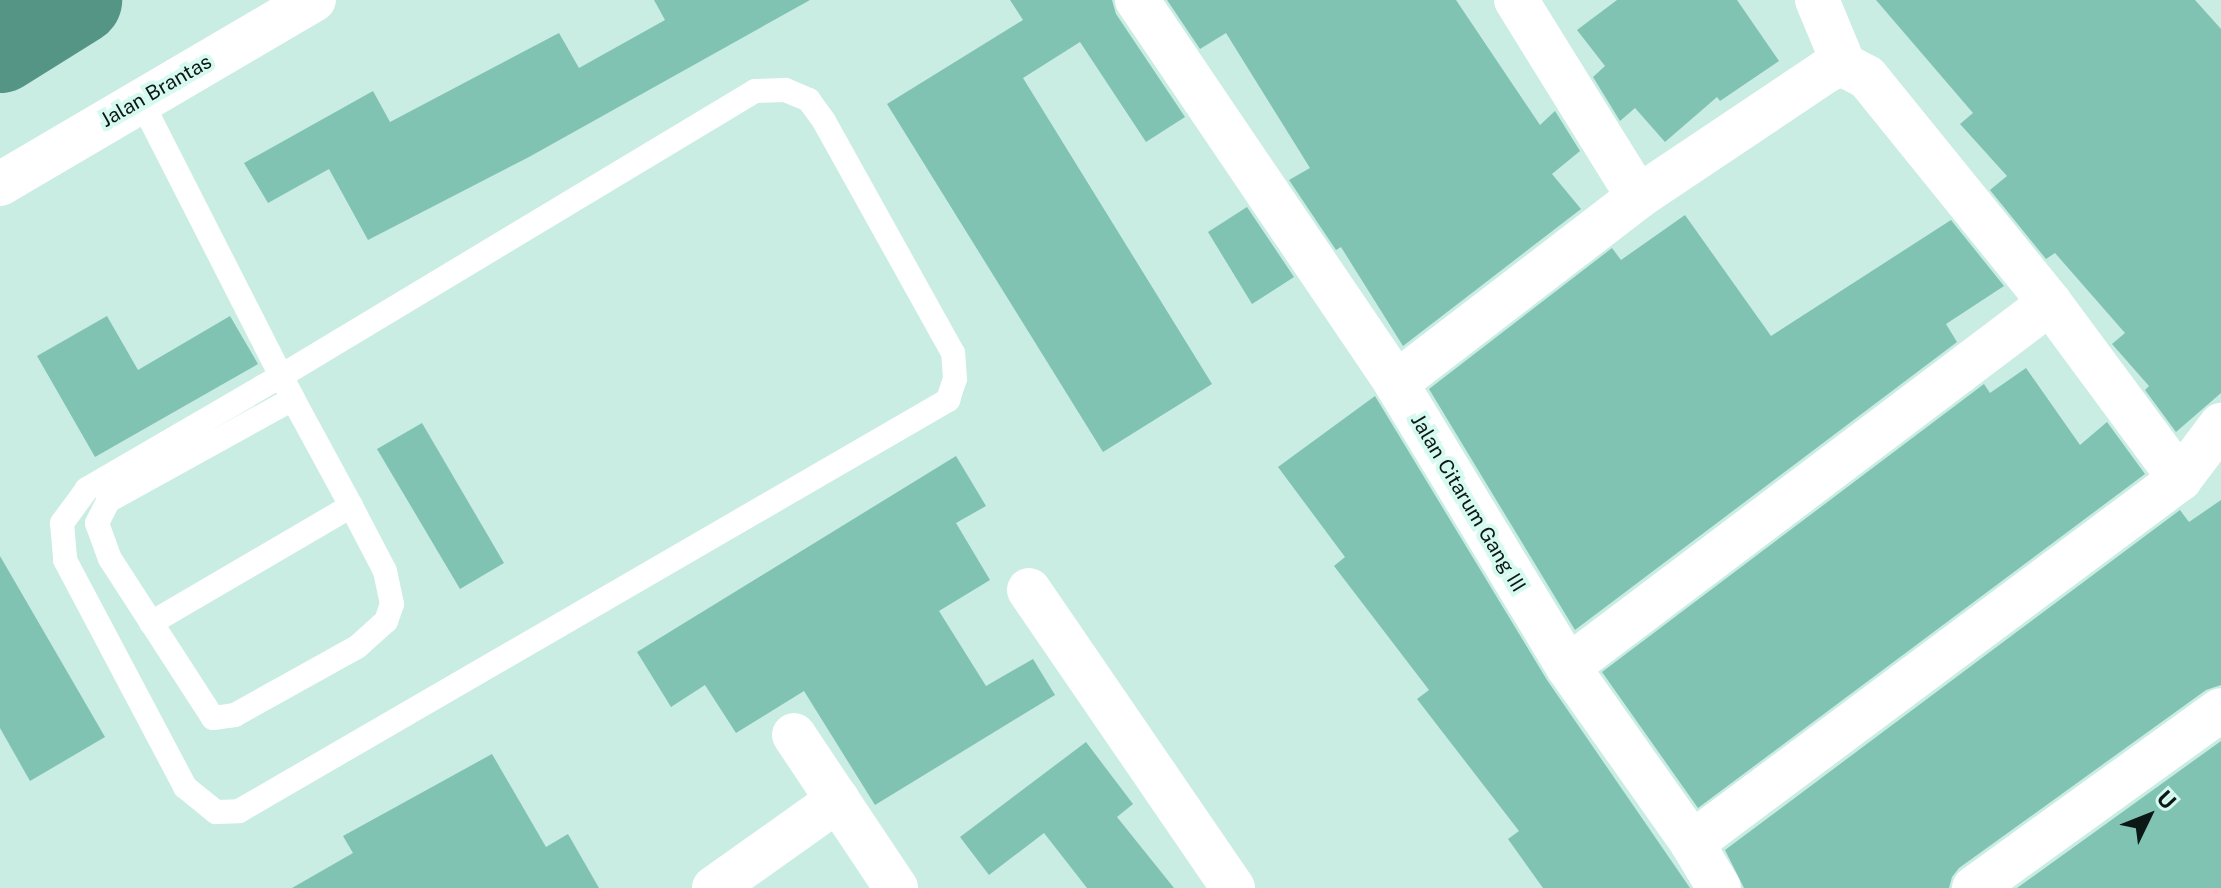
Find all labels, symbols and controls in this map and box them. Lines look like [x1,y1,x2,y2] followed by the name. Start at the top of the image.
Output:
[96,50,216,132] street label: Jalan Brantas
[1405,410,1531,596] street label: Jalan Citarum Gang III
[2109,776,2189,856] north arrow
[2152,785,2181,814] text: U

